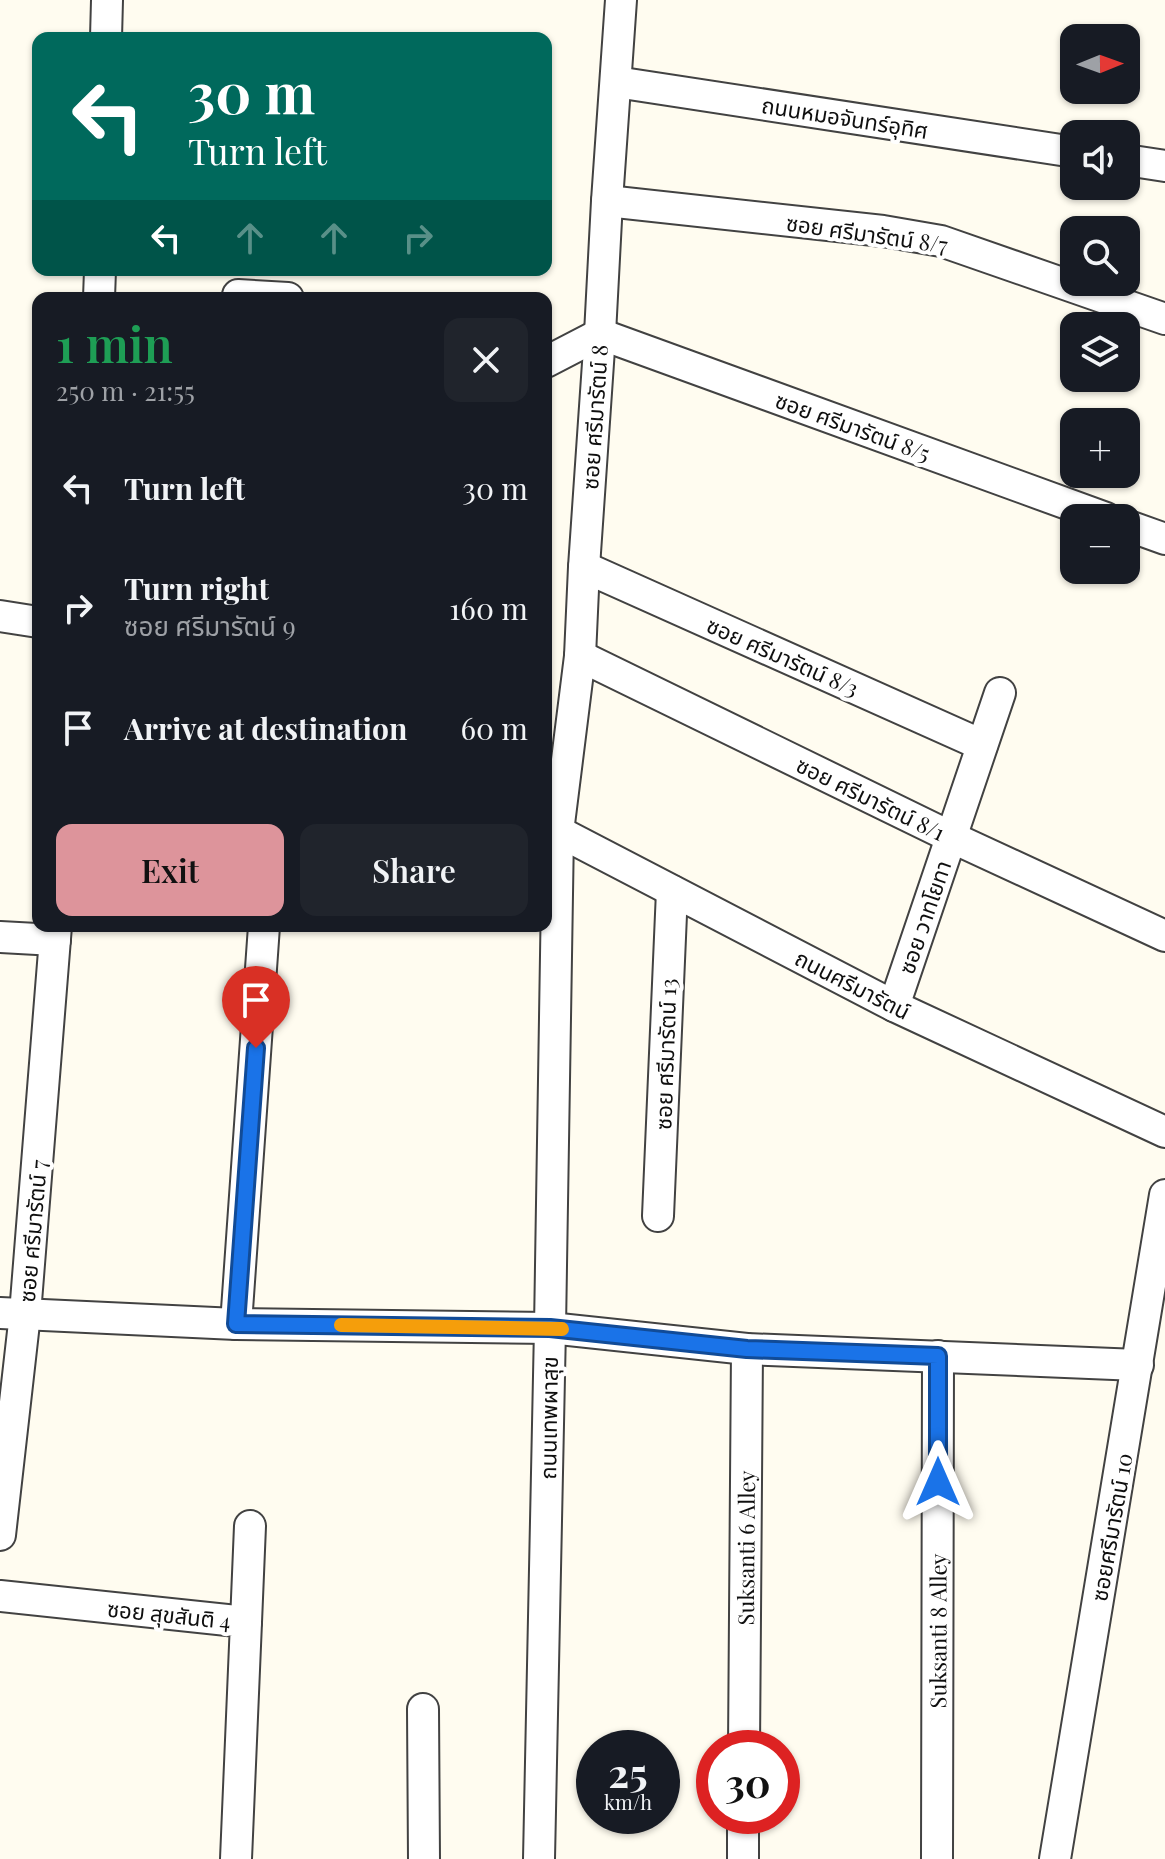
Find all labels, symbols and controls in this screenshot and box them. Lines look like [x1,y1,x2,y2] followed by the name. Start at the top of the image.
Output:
[1060,24,1140,104] north arrow
[1060,24,1140,584] map controls
[188,54,315,129] text: 30 m
[56,64,160,168] icon: left
[759,89,931,145] street label: ถนนหมอจันทร์อุทิศ
[1060,120,1140,200] button: sound
[188,126,327,174] text: Turn left
[784,207,950,259] street label: ซอย ศรีมารัตน์ 8/7
[144,216,188,260] icon: left
[228,216,272,260] icon: ahead
[312,216,356,260] icon: ahead
[396,216,440,260] icon: right
[1060,216,1140,296] button: search
[56,311,173,375] text: 1 min
[1060,312,1140,392] button: layers
[444,318,528,402] button: close
[574,343,614,491] street label: ซอย ศรีมารัตน์ 8
[56,373,195,408] text: 250 m · 21:55
[772,384,934,468] street label: ซอย ศรีมารัตน์ 8/5
[1060,408,1140,488] button: +
[56,466,100,510] icon: left
[124,468,245,508] text: Turn left
[462,468,528,508] text: 30 m
[1060,504,1140,584] button: −
[124,568,269,608] text: Turn right
[56,586,100,630] icon: right
[449,588,528,628] text: 160 m
[124,608,296,643] text: ซอย ศรีมารัตน์ 9
[702,609,864,703] street label: ซอย ศรีมารัตน์ 8/3
[56,706,100,750] icon: arrive
[124,708,407,748] text: Arrive at destination
[460,708,528,748] text: 60 m
[792,749,950,847] street label: ซอย ศรีมารัตน์ 8/1
[56,824,284,916] button: Exit
[300,824,528,916] button: Share
[891,856,957,978] street label: ซอย วาทโยทา
[790,942,916,1026] street label: ถนนศรีมารัตน์
[222,966,290,1048] pin
[234,978,278,1022] icon: arrive
[647,978,683,1130] street label: ซอย ศรีมารัตน์ 13
[11,1158,53,1304] street label: ซอย ศรีมารัตน์ 7
[532,1356,564,1480] street label: ถนนเทพผาสุข
[896,1440,980,1524] position arrow
[1083,1451,1139,1603] street label: ซอยศรีมารัตน์ 10
[730,1470,761,1626] street label: Suksanti 6 Alley
[922,1554,953,1708] street label: Suksanti 8 Alley
[106,1593,232,1635] street label: ซอย สุขสันติ 4
[696,1730,800,1834] speed limit sign: 30
[608,1745,648,1798] text: 25
[604,1788,652,1815] text: km/h

